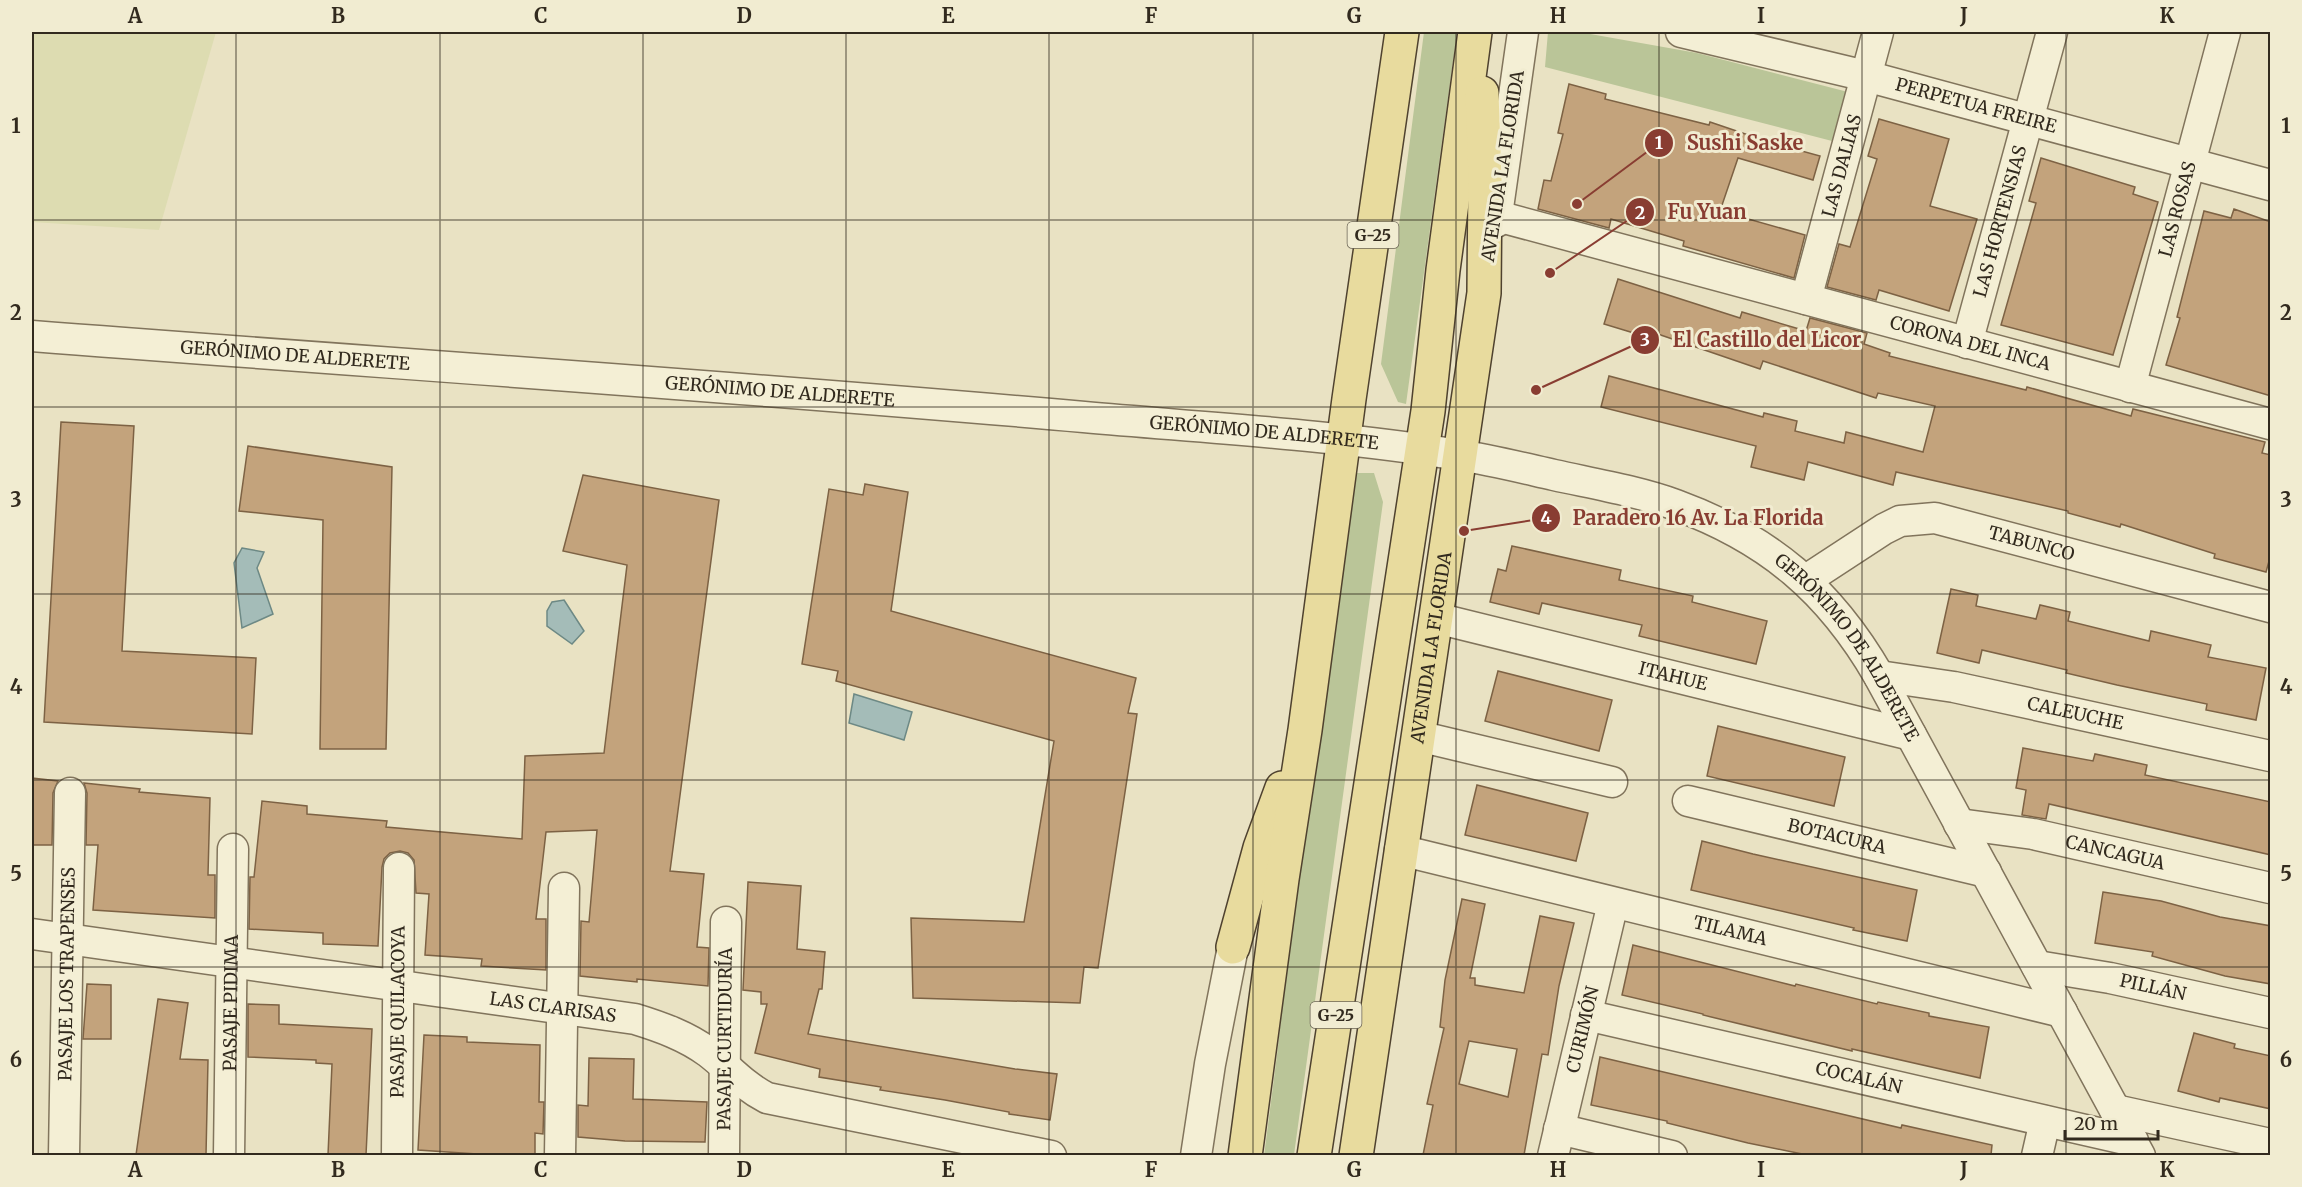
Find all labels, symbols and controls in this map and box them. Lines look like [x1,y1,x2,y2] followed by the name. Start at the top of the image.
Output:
[127,3,143,28] text: A
[331,3,345,28] text: B
[534,3,548,28] text: C
[736,3,752,28] text: D
[941,3,955,28] text: E
[1145,3,1158,28] text: F
[1347,3,1362,28] text: G
[1550,3,1566,28] text: H
[1757,3,1765,28] text: I
[1959,3,1968,28] text: J
[2160,3,2175,28] text: K
[1476,68,1529,264] street label: AVENIDA LA FLORIDA
[1893,72,2060,138] street label: PERPETUA FREIRE
[1817,111,1866,220] street label: LAS DALIAS
[11,113,21,138] text: 1
[2281,113,2291,138] text: 1
[1644,124,1815,162] callout: Sushi Saske
[1687,130,1804,155] text: Sushi Saske
[1655,131,1663,154] text: 1
[1968,142,2032,300] street label: LAS HORTENSIAS
[2153,158,2201,260] street label: LAS ROSAS
[1625,193,1759,231] callout: Fu Yuan
[1667,199,1747,224] text: Fu Yuan
[1635,201,1645,224] text: 2
[1348,222,1398,248] road number: G-25
[10,300,22,325] text: 2
[2280,300,2292,325] text: 2
[1888,310,2053,375] street label: CORONA DEL INCA
[1630,321,1873,359] callout: El Castillo del Licor
[1673,327,1861,352] text: El Castillo del Licor
[1640,328,1650,351] text: 3
[180,335,411,375] street label: GERÓNIMO DE ALDERETE
[664,371,896,412] street label: GERÓNIMO DE ALDERETE
[1149,411,1381,455] street label: GERÓNIMO DE ALDERETE
[10,487,22,512] text: 3
[2280,487,2292,512] text: 3
[1531,499,1836,537] callout: Paradero 16 Av. La Florida
[1572,505,1824,530] text: Paradero 16 Av. La Florida
[1540,506,1552,529] text: 4
[1986,521,2077,566] street label: TABUNCO
[1770,548,1924,745] street label: GERÓNIMO DE ALDERETE
[1405,550,1457,746] street label: AVENIDA LA FLORIDA
[1636,656,1710,696] street label: ITAHUE
[10,674,23,699] text: 4
[2280,674,2293,699] text: 4
[2025,691,2126,735] street label: CALEUCHE
[1785,813,1889,859] street label: BOTACURA
[2063,830,2167,875] street label: CANCAGUA
[10,861,22,886] text: 5
[2280,861,2292,886] text: 5
[53,866,80,1081] street label: PASAJE LOS TRAPENSES
[1691,910,1770,950] street label: TILAMA
[385,925,410,1098] street label: PASAJE QUILACOYA
[218,934,243,1072] street label: PASAJE PIDIMA
[712,947,737,1131] street label: PASAJE CURTIDURÍA
[2118,968,2189,1005] street label: PILLÁN
[1561,984,1604,1075] street label: CURIMÓN
[488,987,618,1027] street label: LAS CLARISAS
[1310,1002,1362,1028] road number: G-25
[10,1047,22,1072] text: 6
[2280,1047,2292,1072] text: 6
[1813,1056,1905,1098] street label: COCALÁN
[2065,1103,2158,1141] scale bar
[2074,1112,2118,1135] text: 20 m
[127,1157,143,1182] text: A
[331,1157,345,1182] text: B
[534,1157,548,1182] text: C
[736,1157,752,1182] text: D
[941,1157,955,1182] text: E
[1145,1157,1158,1182] text: F
[1347,1157,1362,1182] text: G
[1550,1157,1566,1182] text: H
[1757,1157,1765,1182] text: I
[1959,1157,1968,1182] text: J
[2160,1157,2175,1182] text: K

